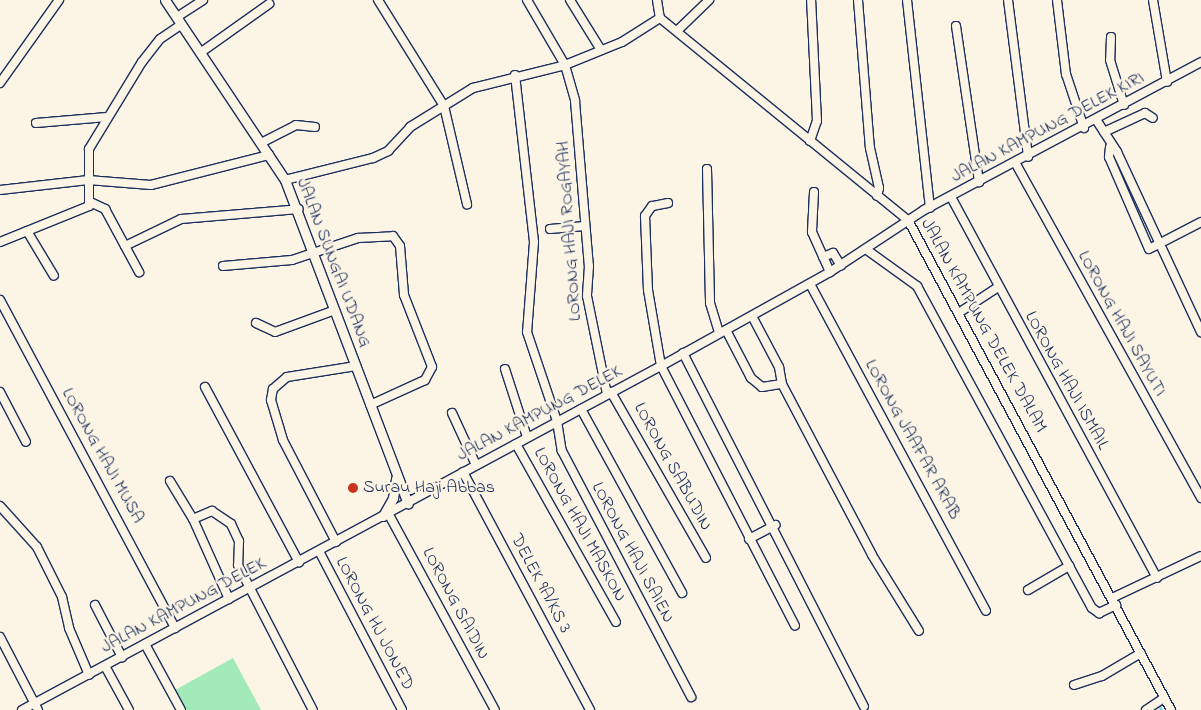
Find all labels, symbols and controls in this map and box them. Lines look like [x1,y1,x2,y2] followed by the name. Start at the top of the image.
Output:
[948,68,1148,188] street label: JALAN KAMPUNG DELEK KIRI
[553,140,587,322] street label: LORONG HAJI ROGAYAH
[291,175,375,351] street label: JALAN SUNGAI UDANG
[915,215,1051,437] street label: JALAN KAMPUNG DELEK DALAM
[1072,247,1170,401] street label: LORONG HAJI SAYUTI
[1019,308,1113,454] street label: LORONG HAJI ISMAIL
[859,356,965,524] street label: LORONG JAAFAR ARAB
[454,361,626,467] street label: JALAN KAMPUNG DELEK
[56,385,148,527] street label: LORONG HAJI MUSA
[628,399,716,535] street label: LORONG SABUDIN
[528,444,630,606] street label: LORONG HAJI MASKON
[363,477,495,499] place label: Surau Haji Abbas
[586,479,678,627] street label: LORONG HAJI SAIEN
[347,482,359,494] marker: Surau Haji Abbas
[505,531,575,637] street label: DELEK 9A/KS 3
[416,544,494,664] street label: LORONG SAIDIN
[98,553,270,659] street label: JALAN KAMPUNG DELEK
[330,554,418,694] street label: LORONG HJ JONED

